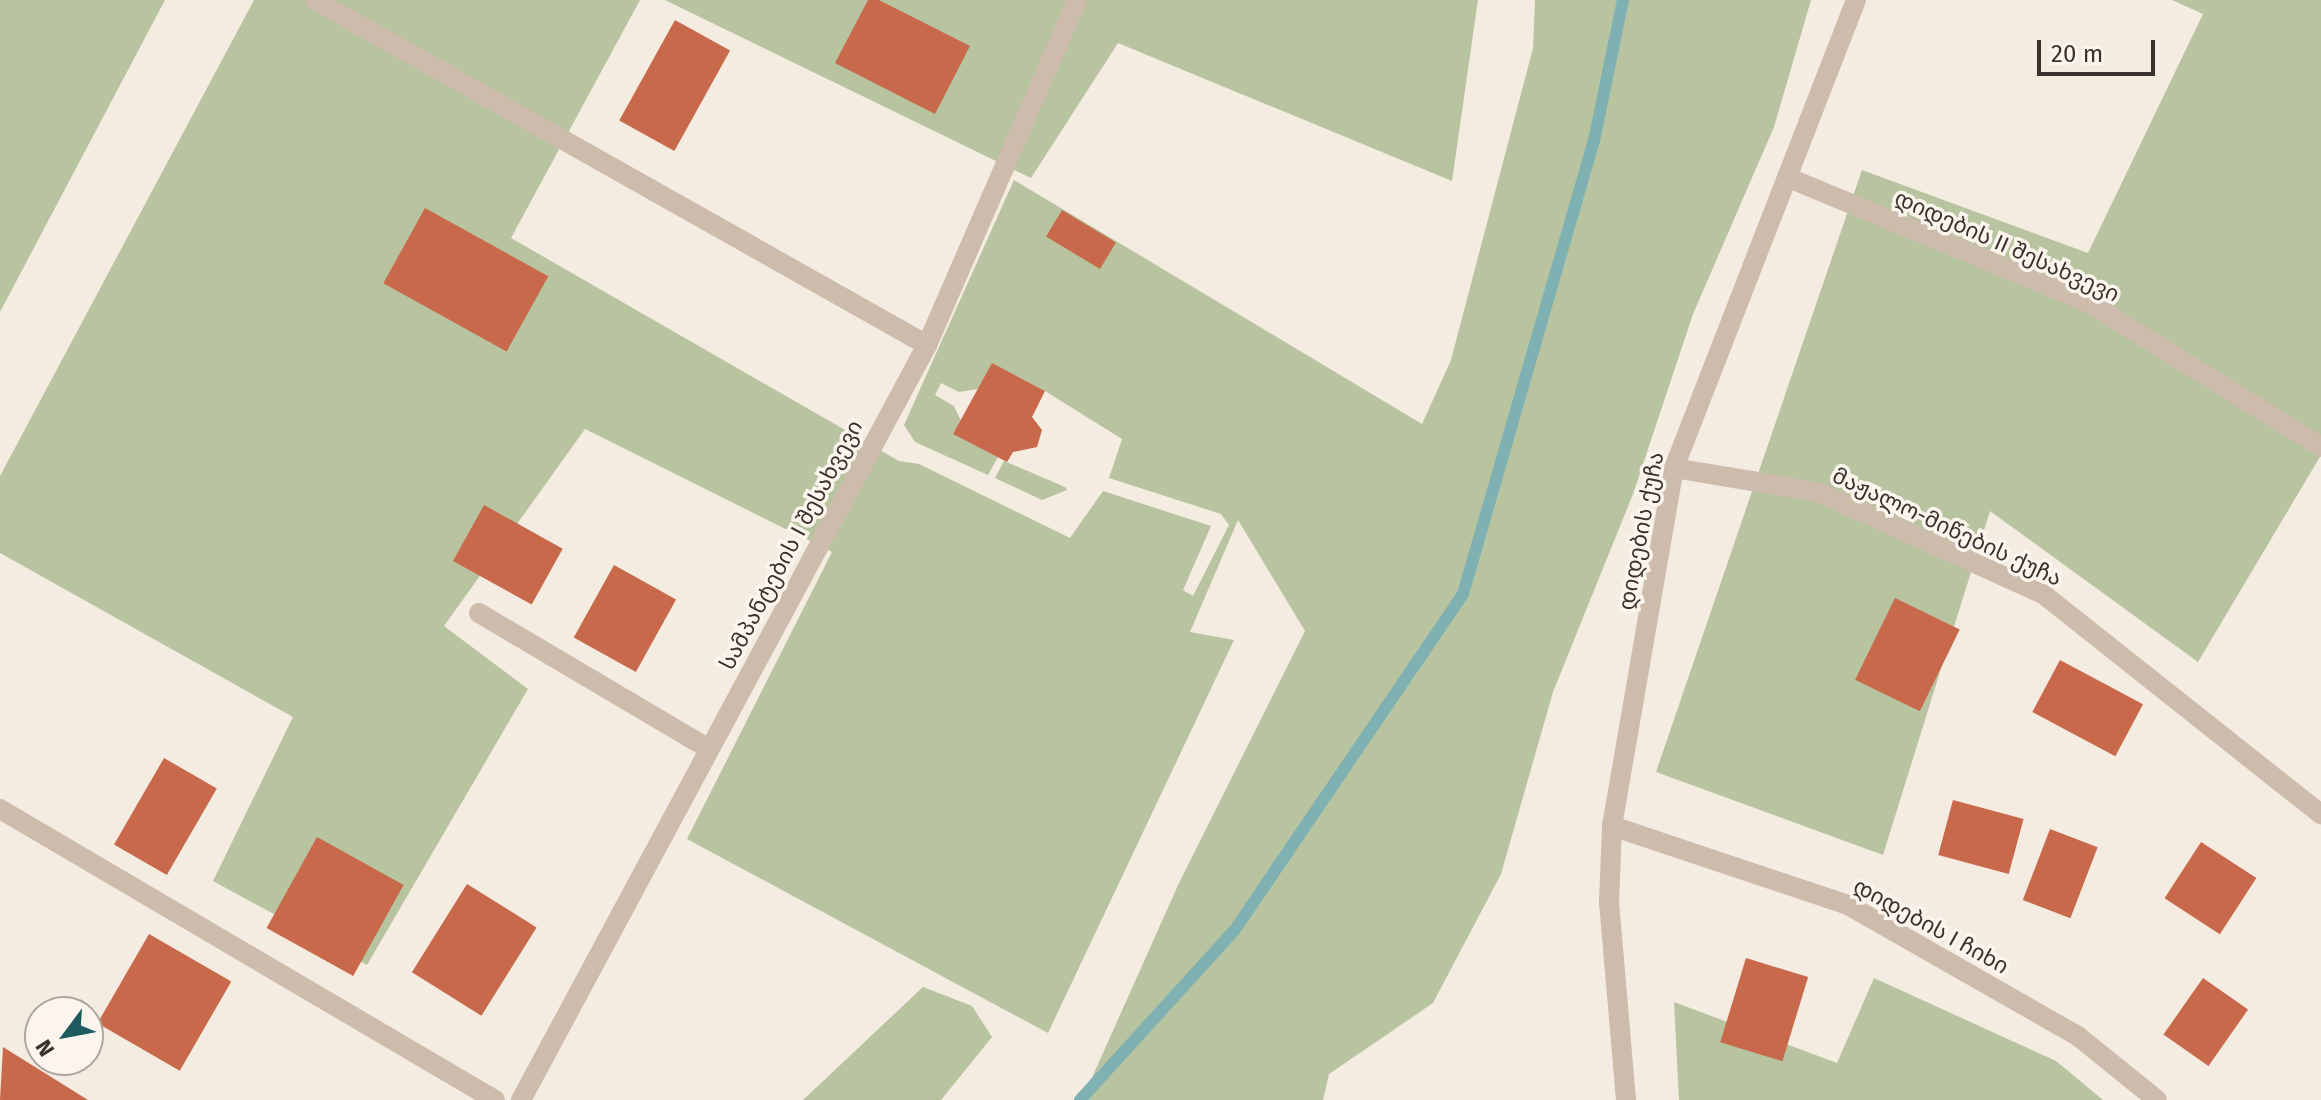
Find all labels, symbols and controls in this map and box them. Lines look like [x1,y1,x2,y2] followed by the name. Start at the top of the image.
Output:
[2041,24,2159,74] scale bar
[2051,40,2103,68] text: 20 m
[1891,185,2123,307] street label: დიდების II შესახვევი
[714,416,868,674] street label: სამპანტების I შესახვევი
[1613,450,1669,612] street label: დიდების ქუჩა
[1828,462,2066,592] street label: მაჟალო-მიწების ქუჩა
[1849,872,2013,980] street label: დიდების I ჩიხი
[24,996,104,1076] north arrow
[30,1035,60,1061] text: N

